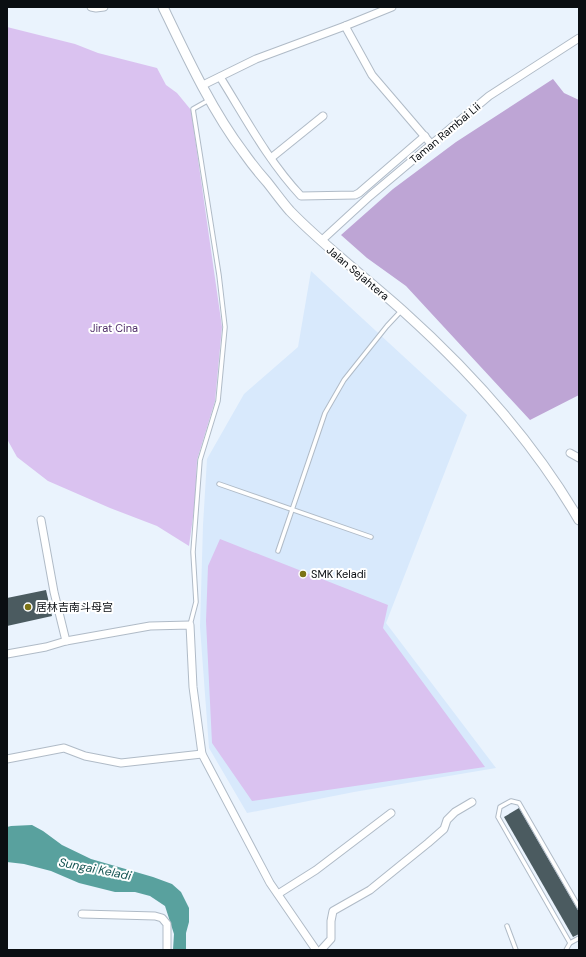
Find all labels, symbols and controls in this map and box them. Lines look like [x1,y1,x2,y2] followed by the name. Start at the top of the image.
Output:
[407,99,483,167] street label: Taman Rambai Lii
[324,243,392,303] street label: Jalan Sejahtera
[90,321,138,335] park label: Jirat Cina
[311,567,366,581] place label: SMK Keladi
[298,569,308,579] marker: SMK Keladi
[36,600,113,614] place label: 居林吉南斗母宫
[23,602,33,612] marker: 居林吉南斗母宫
[57,854,134,884] water label: Sungai Keladi

